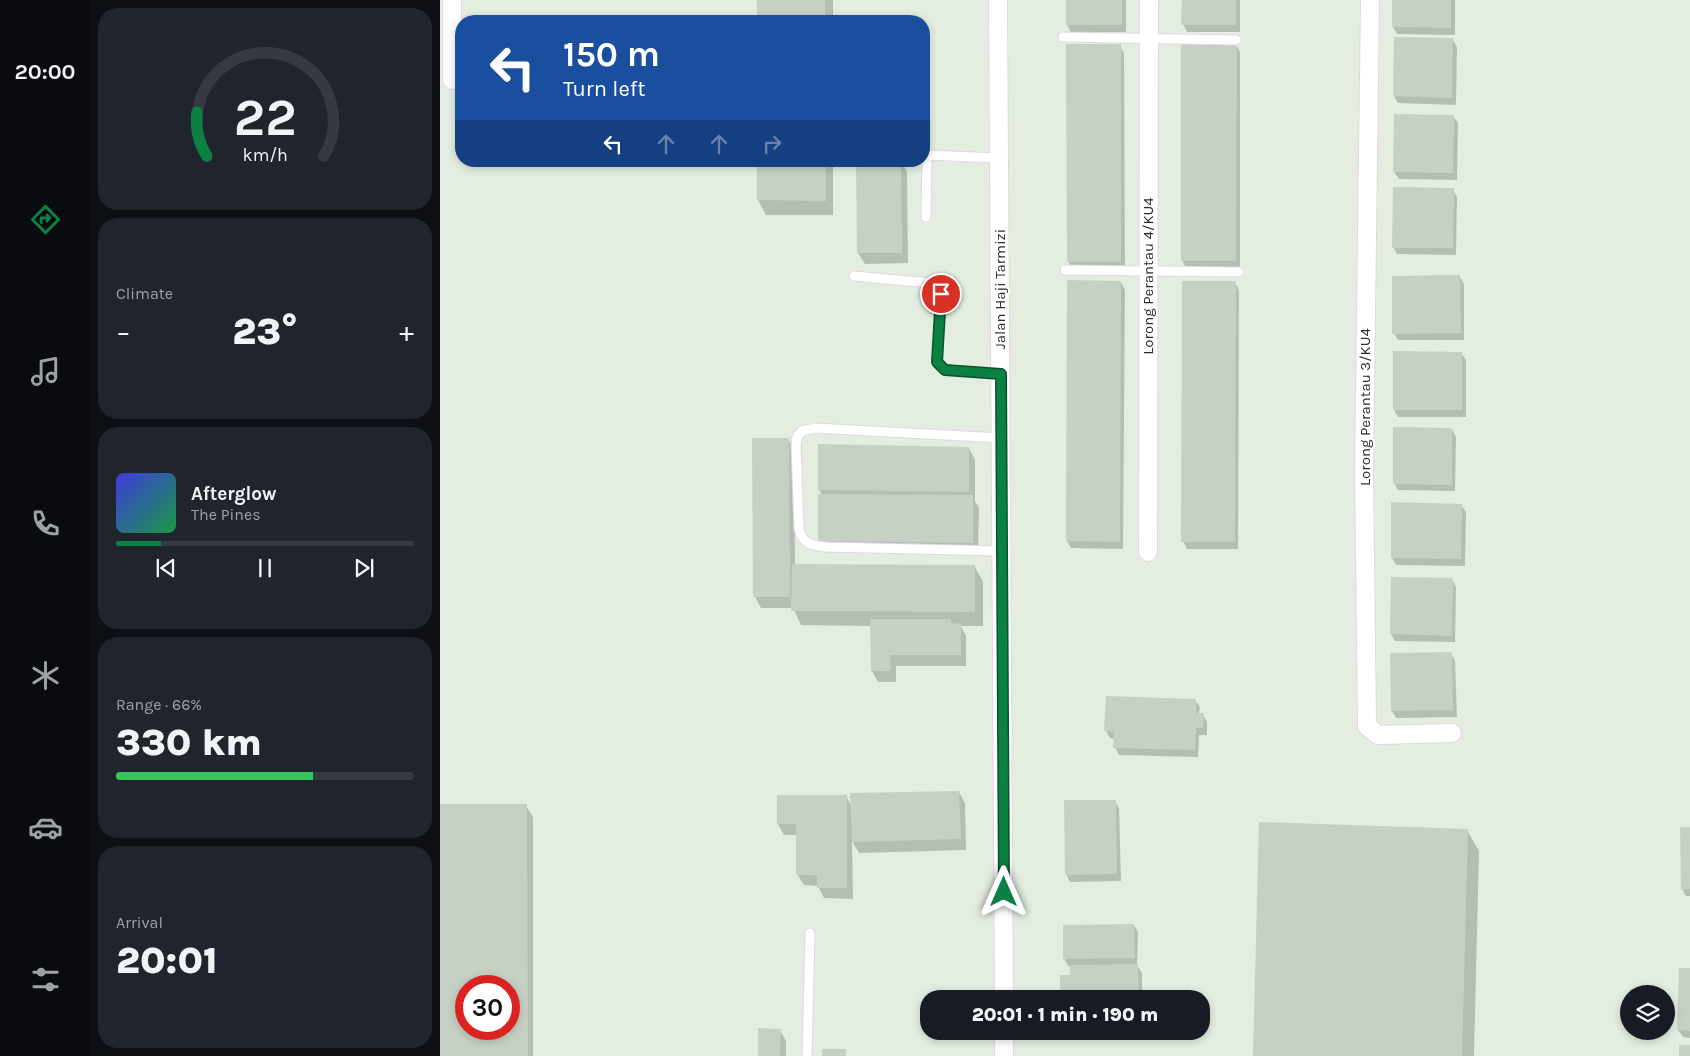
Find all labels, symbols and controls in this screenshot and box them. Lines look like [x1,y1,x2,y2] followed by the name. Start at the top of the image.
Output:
[563,34,660,75] text: 150 m
[480,35,545,100] icon: left
[15,59,75,85] text: 20:00
[563,76,646,102] text: Turn left
[234,87,296,148] text: 22
[599,130,627,158] icon: left
[652,130,680,158] icon: ahead
[705,130,733,158] icon: ahead
[758,130,786,158] icon: right
[242,145,288,166] text: km/h
[1139,197,1157,355] street label: Lorong Perantau 4/KU4
[28,202,63,237] icon: directions
[991,229,1009,349] street label: Jalan Haji Tarmizi
[920,273,962,315] pin
[927,280,955,308] icon: arrive
[116,284,173,303] text: Climate
[232,309,298,354] text: 23°
[116,315,131,348] text: −
[399,315,414,348] text: +
[1356,327,1374,486] street label: Lorong Perantau 3/KU4
[28,354,63,389] icon: music
[191,483,277,505] text: Afterglow
[191,505,261,524] text: The Pines
[28,506,63,541] icon: phone
[152,554,180,582] icon: previous
[251,554,279,582] icon: pause
[350,554,378,582] icon: next
[28,658,63,693] icon: climate
[116,695,202,714] text: Range · 66%
[116,720,262,765] text: 330 km
[28,810,63,845] icon: car
[977,865,1029,917] position arrow
[116,913,163,932] text: Arrival
[116,938,218,983] text: 20:01
[28,962,63,997] icon: filters
[455,975,520,1040] speed limit sign: 30
[1620,985,1675,1040] map controls
[1620,985,1675,1040] button: layers
[972,1004,1158,1026] text: 20:01 · 1 min · 190 m

